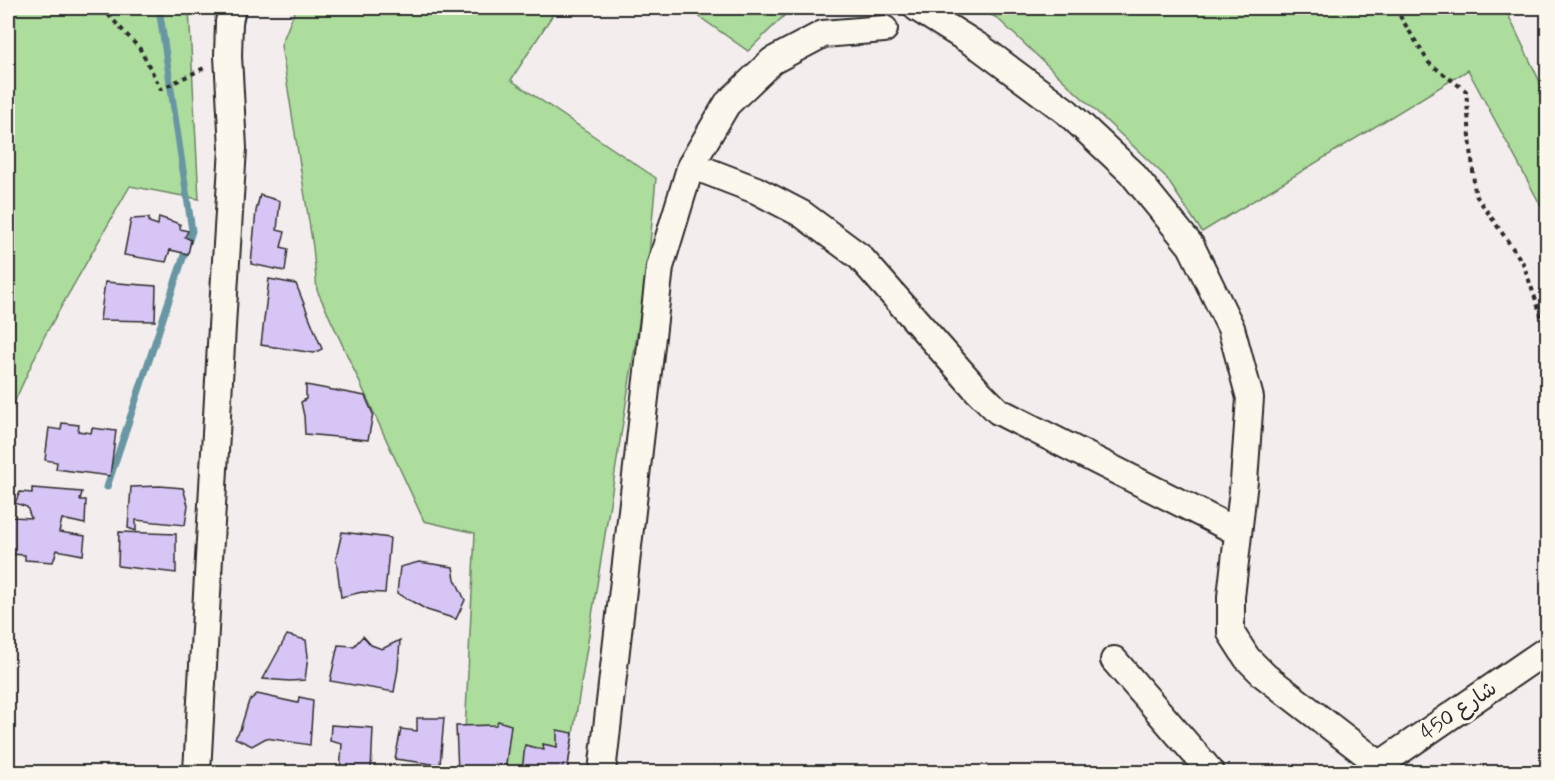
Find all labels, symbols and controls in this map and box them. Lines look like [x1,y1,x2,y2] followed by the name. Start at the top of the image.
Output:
[1415,675,1503,747] street label: شارع 450

